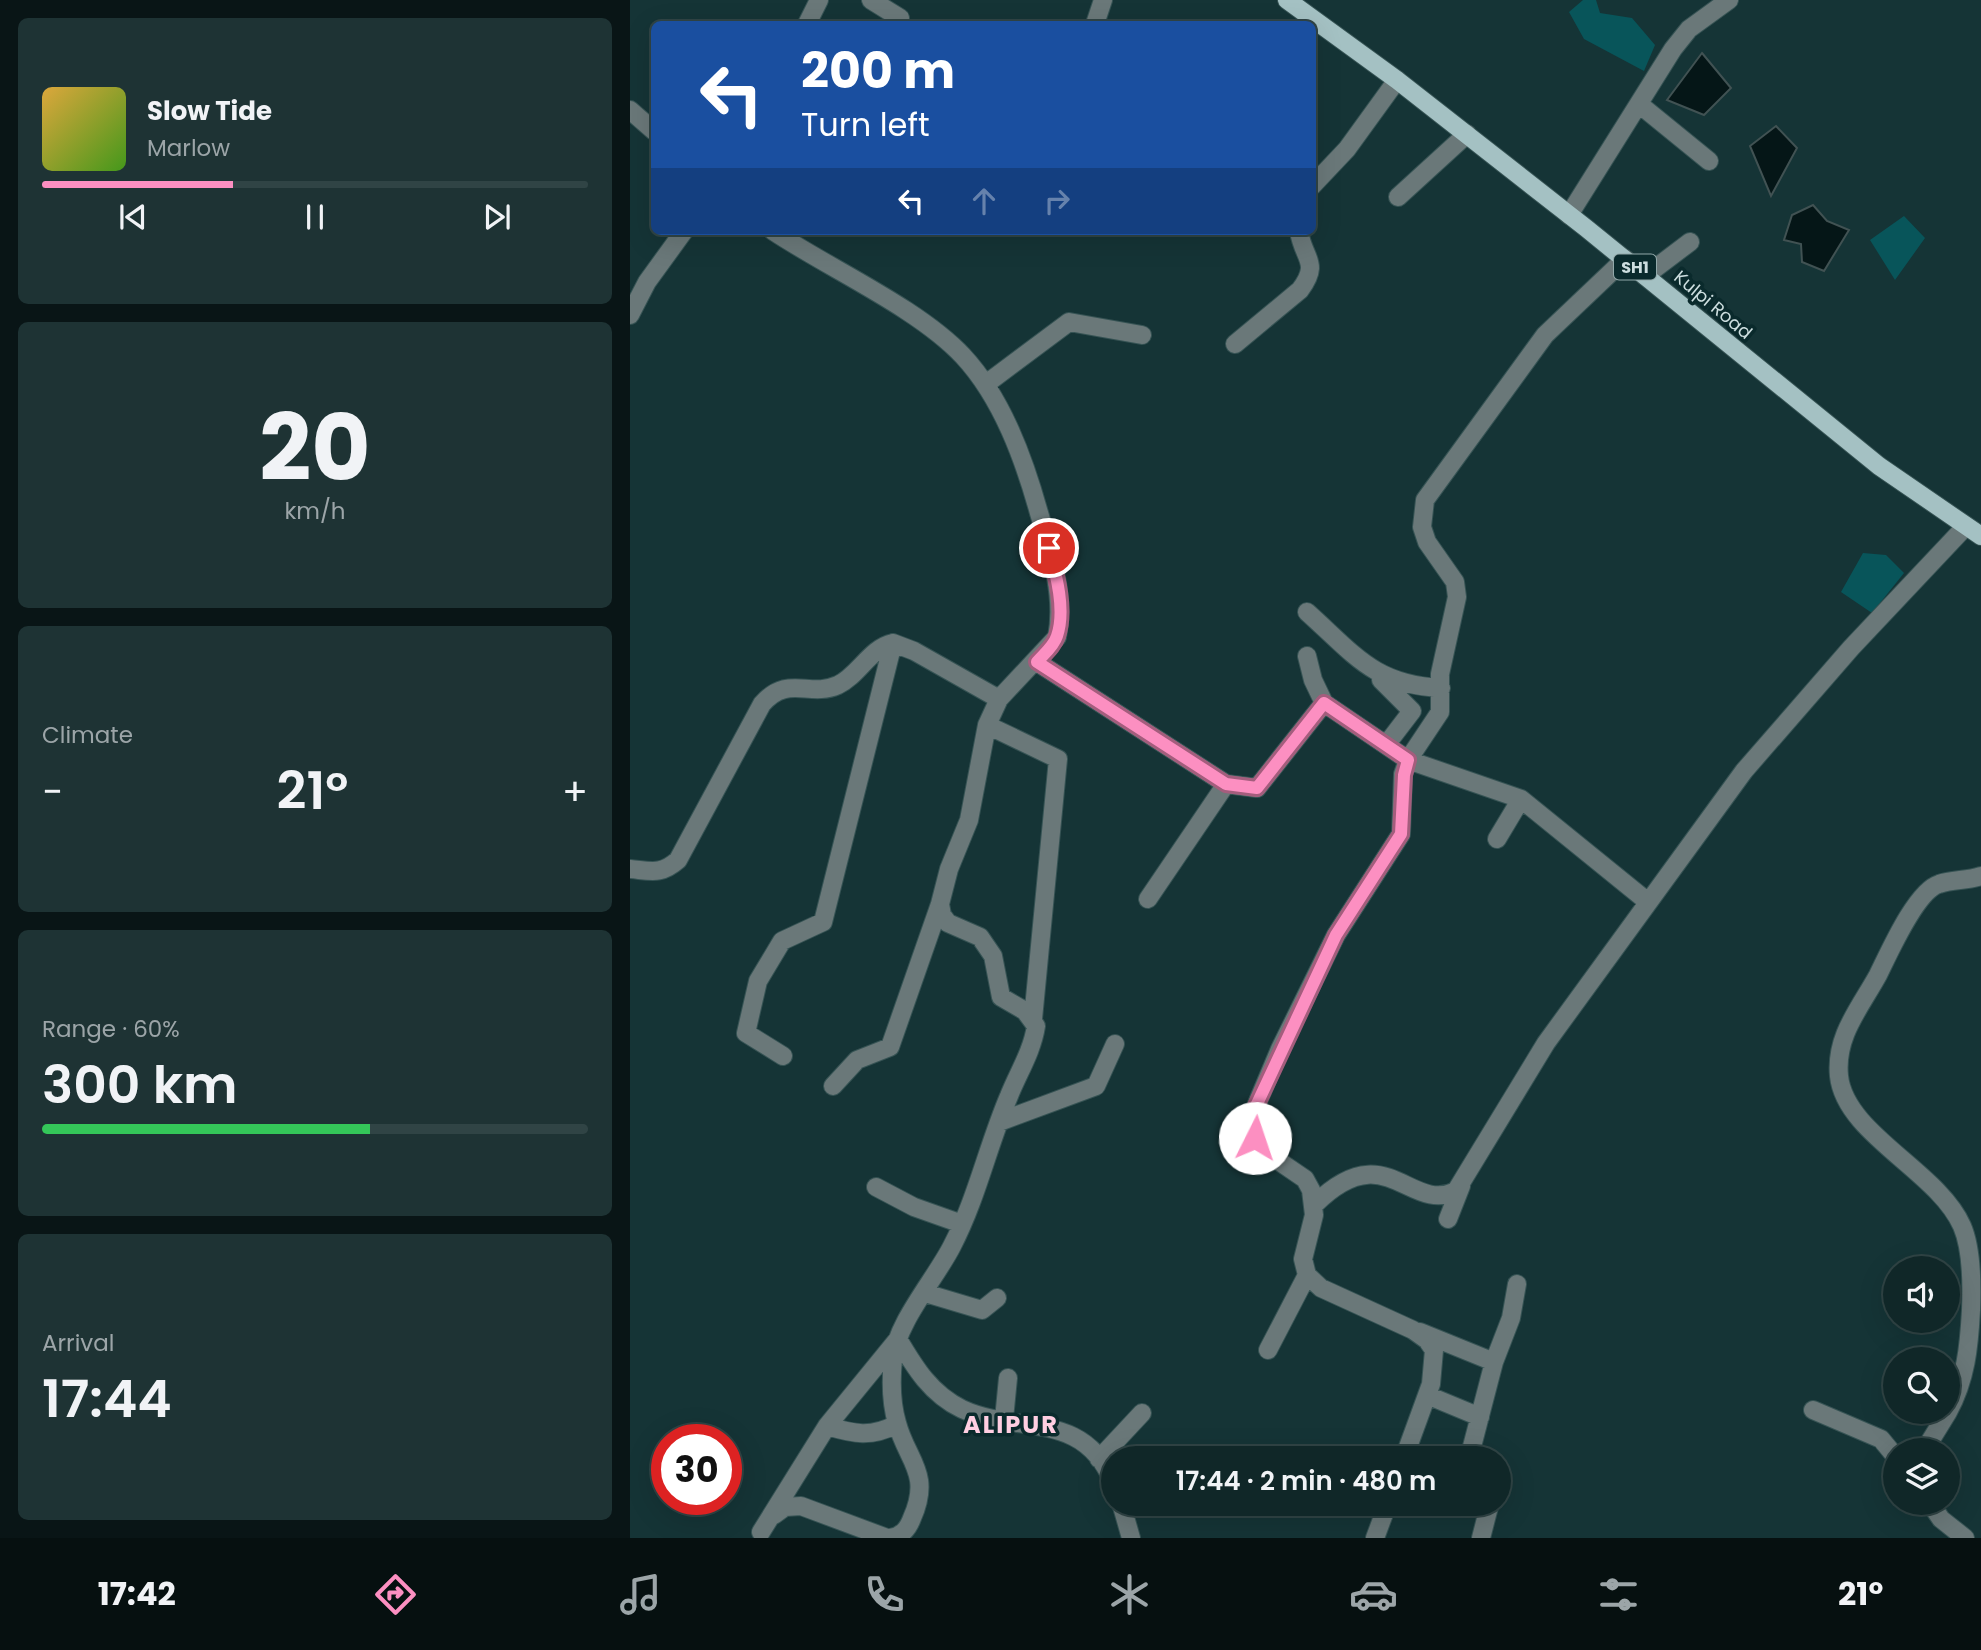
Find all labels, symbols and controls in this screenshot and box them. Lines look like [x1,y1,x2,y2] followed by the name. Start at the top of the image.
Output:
[801,37,955,105] text: 200 m
[686,49,777,140] icon: left
[147,93,272,129] text: Slow Tide
[801,102,930,147] text: Turn left
[147,132,230,164] text: Marlow
[892,182,930,220] icon: left
[965,182,1003,220] icon: ahead
[1038,182,1076,220] icon: right
[114,198,152,236] icon: previous
[296,198,334,236] icon: pause
[478,198,516,236] icon: next
[1614,255,1656,280] road number: SH1
[1669,265,1758,345] street label: Kulpi Road
[259,384,371,512] text: 20
[284,495,346,527] text: km/h
[1019,518,1079,578] pin
[1030,529,1068,567] icon: arrive
[42,719,133,751] text: Climate
[277,754,348,827] text: 21°
[42,765,63,818] text: −
[562,765,588,818] text: +
[42,1013,180,1045] text: Range · 60%
[42,1048,238,1121] text: 300 km
[1218,1101,1292,1175] position arrow
[1883,1256,1960,1515] map controls
[1883,1256,1960,1333] button: sound
[42,1327,114,1359] text: Arrival
[1883,1347,1960,1424] button: search
[42,1362,172,1435] text: 17:44
[963,1408,1059,1441] district label: ALIPUR
[651,1424,742,1515] speed limit sign: 30
[1883,1438,1960,1515] button: layers
[1176,1463,1436,1499] text: 17:44 · 2 min · 480 m
[371,1570,420,1619] icon: directions
[616,1570,665,1619] icon: music
[860,1570,909,1619] icon: phone
[1105,1570,1154,1619] icon: climate
[1349,1570,1398,1619] icon: car
[1594,1570,1643,1619] icon: filters
[98,1571,176,1616] text: 17:42
[1838,1571,1883,1616] text: 21°

